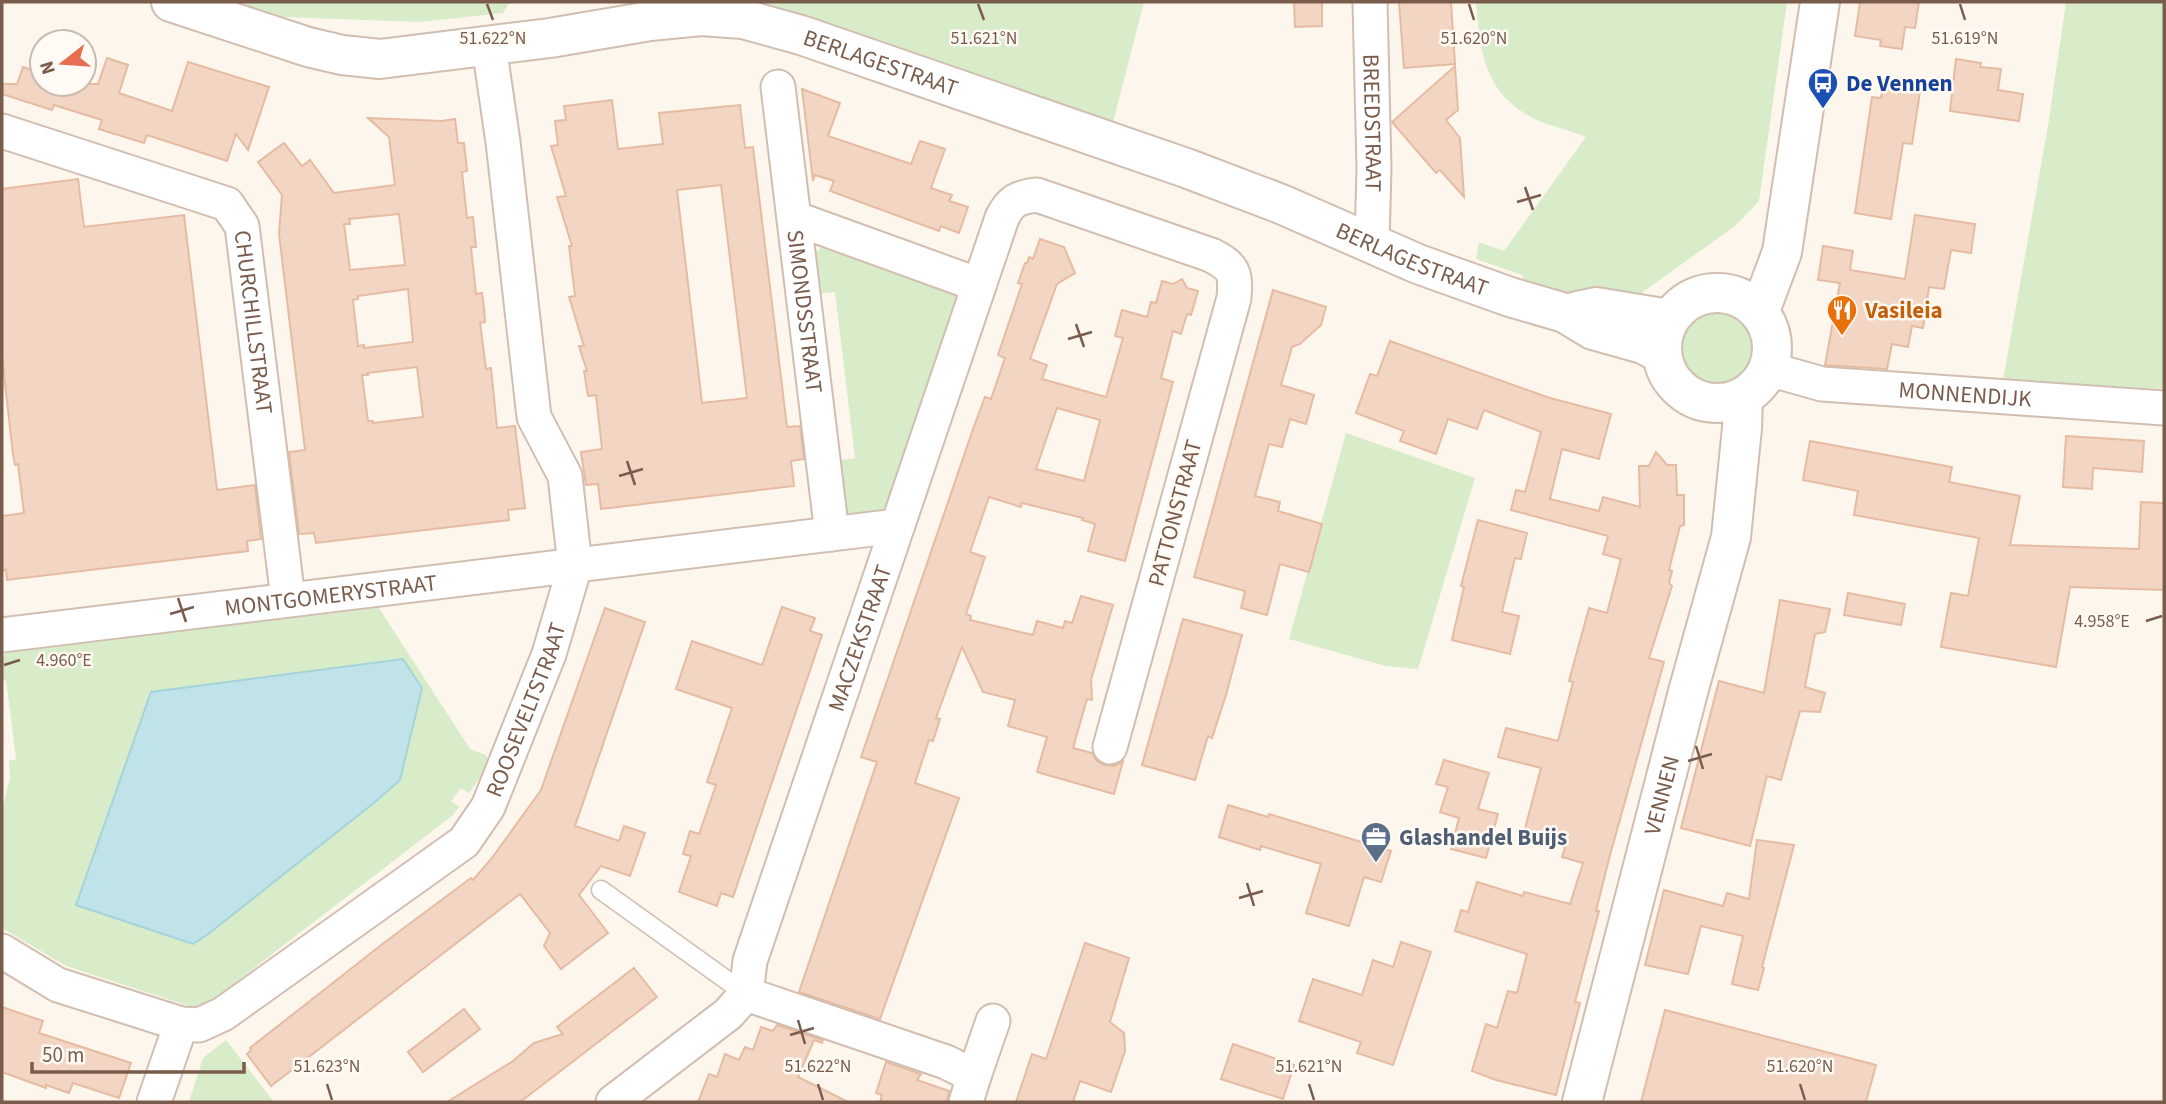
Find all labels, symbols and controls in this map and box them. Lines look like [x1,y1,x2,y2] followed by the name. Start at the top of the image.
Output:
[799,21,963,105] street label: BERLAGESTRAAT
[460,26,526,51] text: 51.622°N
[951,26,1017,51] text: 51.621°N
[1441,26,1507,51] text: 51.620°N
[1932,26,1998,51] text: 51.619°N
[28,28,98,98] north arrow
[1355,54,1391,192] street label: BREEDSTRAAT
[33,58,63,78] text: N
[1806,66,1840,110] bus stop icon: De Vennen
[1846,67,1953,100] place label: De Vennen
[1331,214,1493,304] street label: BERLAGESTRAAT
[226,228,282,416] street label: CHURCHILLSTRAAT
[779,228,831,395] street label: SIMONDSSTRAAT
[1825,293,1859,337] restaurant icon: Vasileia
[1864,294,1943,327] place label: Vasileia
[1897,373,2033,415] street label: MONNENDIJK
[1140,436,1210,590] street label: PATTONSTRAAT
[819,560,900,716] street label: MACZEKSTRAAT
[222,566,439,624] street label: MONTGOMERYSTRAAT
[2074,609,2130,634] text: 4.958°E
[477,618,574,802] street label: ROOSEVELTSTRAAT
[36,648,92,673] text: 4.960°E
[1635,752,1687,838] street label: VENNEN
[1359,820,1393,864] office icon: Glashandel Buijs
[1399,821,1567,854] place label: Glashandel Buijs
[32,1030,243,1074] scale bar
[42,1040,84,1070] text: 50 m
[294,1054,360,1079] text: 51.623°N
[785,1054,851,1079] text: 51.622°N
[1276,1054,1342,1079] text: 51.621°N
[1767,1054,1833,1079] text: 51.620°N

